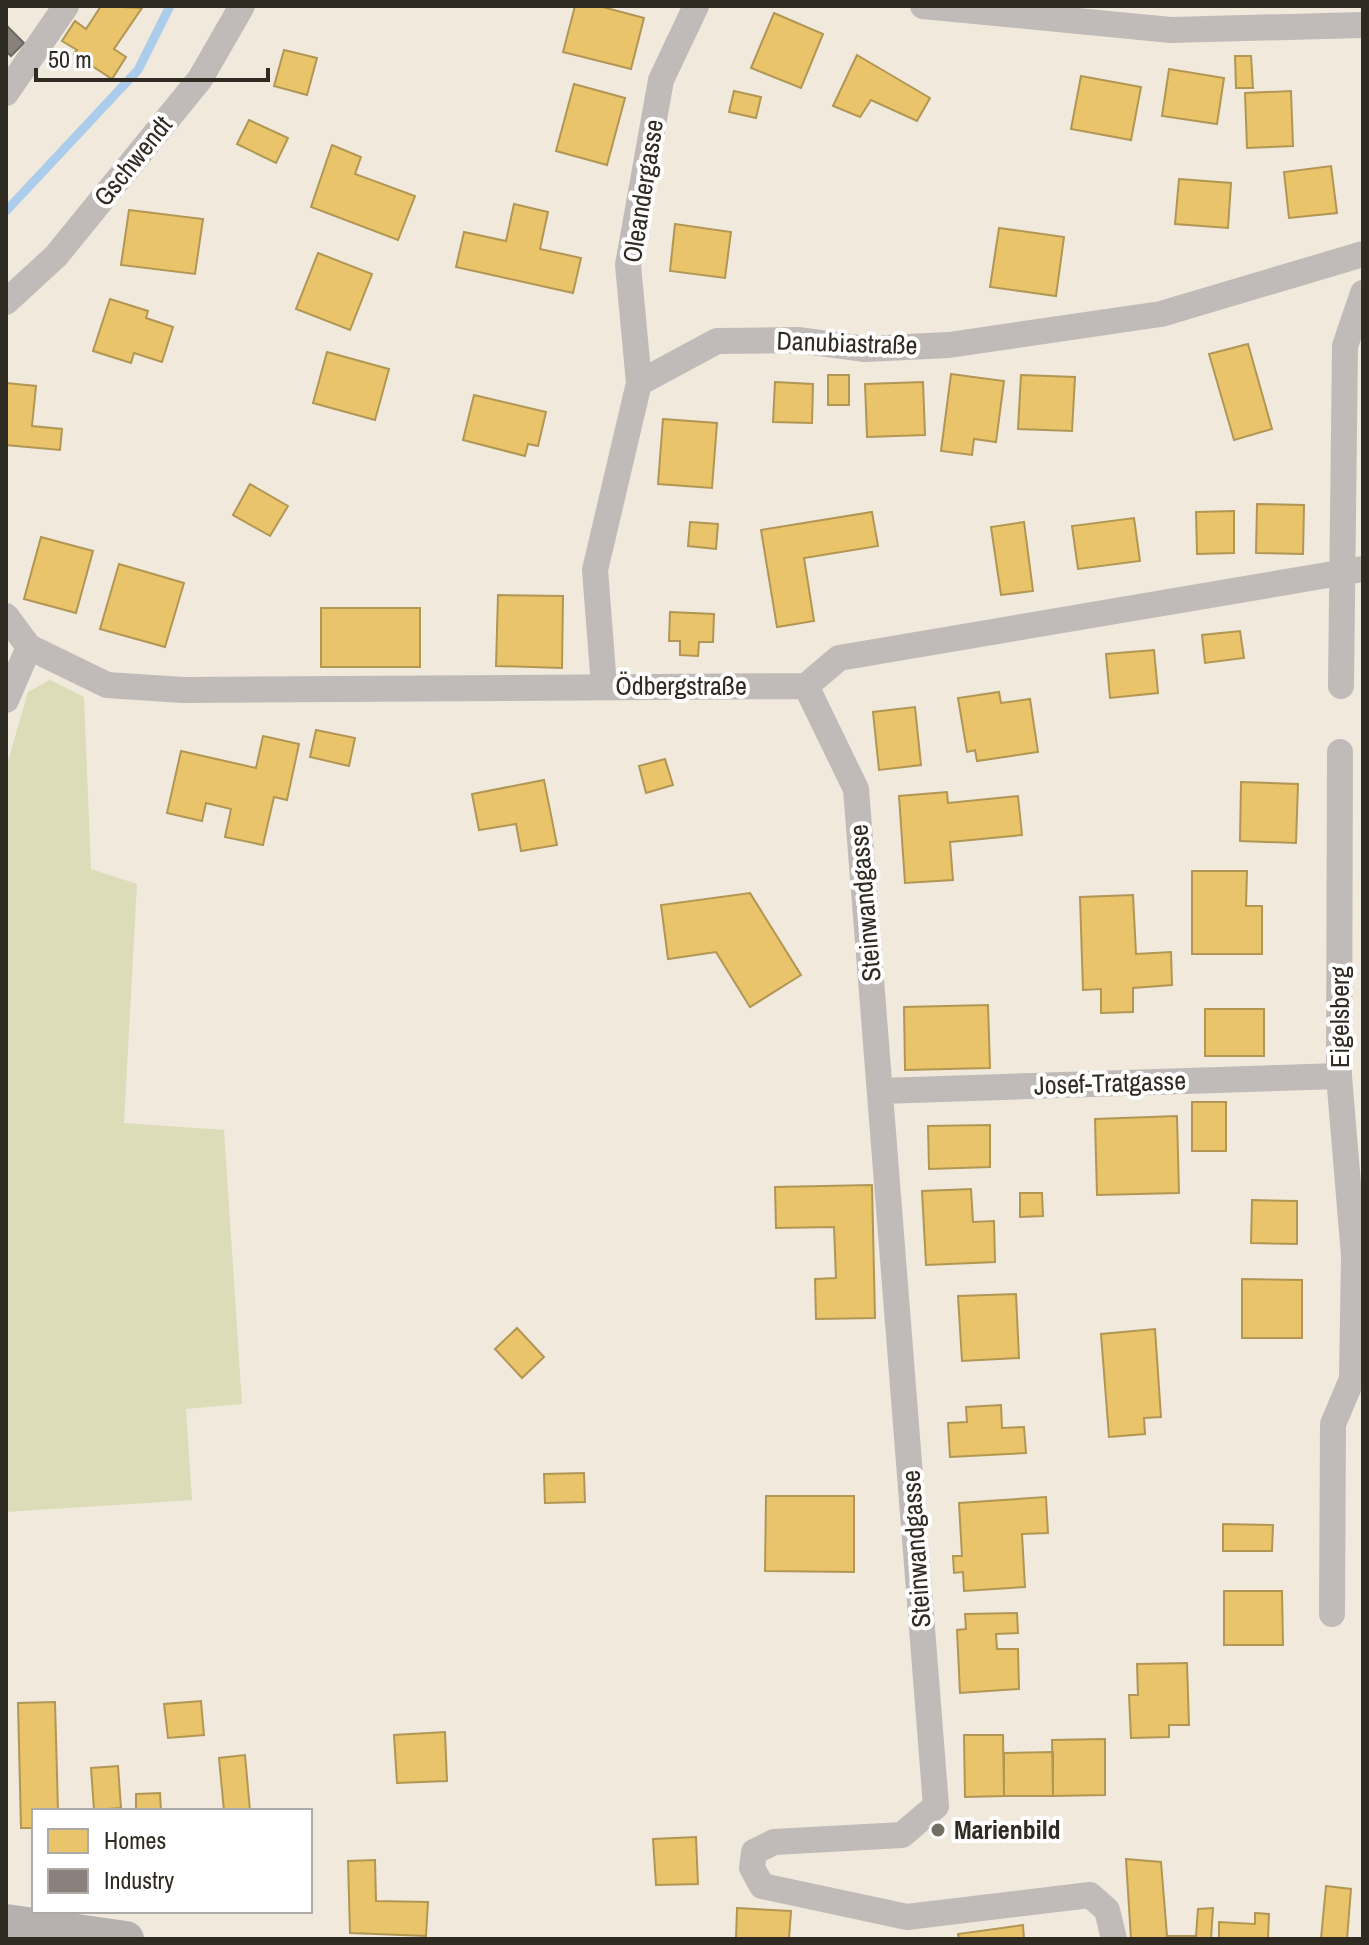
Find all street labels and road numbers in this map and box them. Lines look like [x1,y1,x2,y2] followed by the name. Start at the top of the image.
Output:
[85,108,180,213] street label: Gschwendt
[614,117,671,265] street label: Oleandergasse
[776,323,918,362] street label: Danubiastraße
[615,668,747,703] street label: Ödbergstraße
[840,823,889,983] street label: Steinwandgasse
[1322,966,1357,1068] street label: Eigelsberg
[1033,1062,1187,1103] street label: Josef-Tratgasse
[893,1469,938,1629] street label: Steinwandgasse

